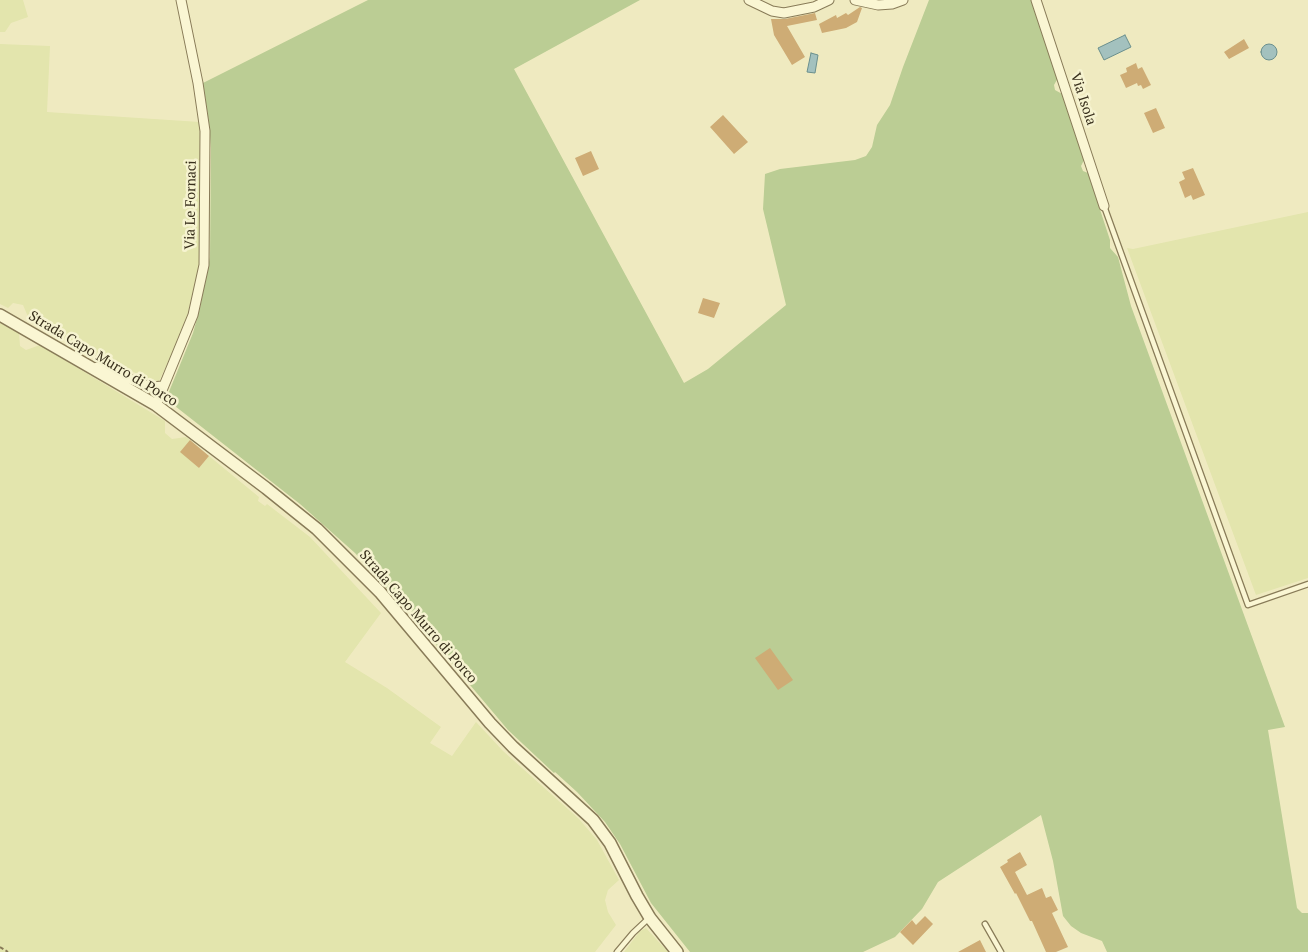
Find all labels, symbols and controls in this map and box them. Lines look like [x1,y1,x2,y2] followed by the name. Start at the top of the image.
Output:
[1067,71,1099,127] street label: Via Isola
[182,160,200,250] street label: Via Le Fornaci
[25,308,181,410] street label: Strada Capo Murro di Porco
[356,547,480,687] street label: Strada Capo Murro di Porco

